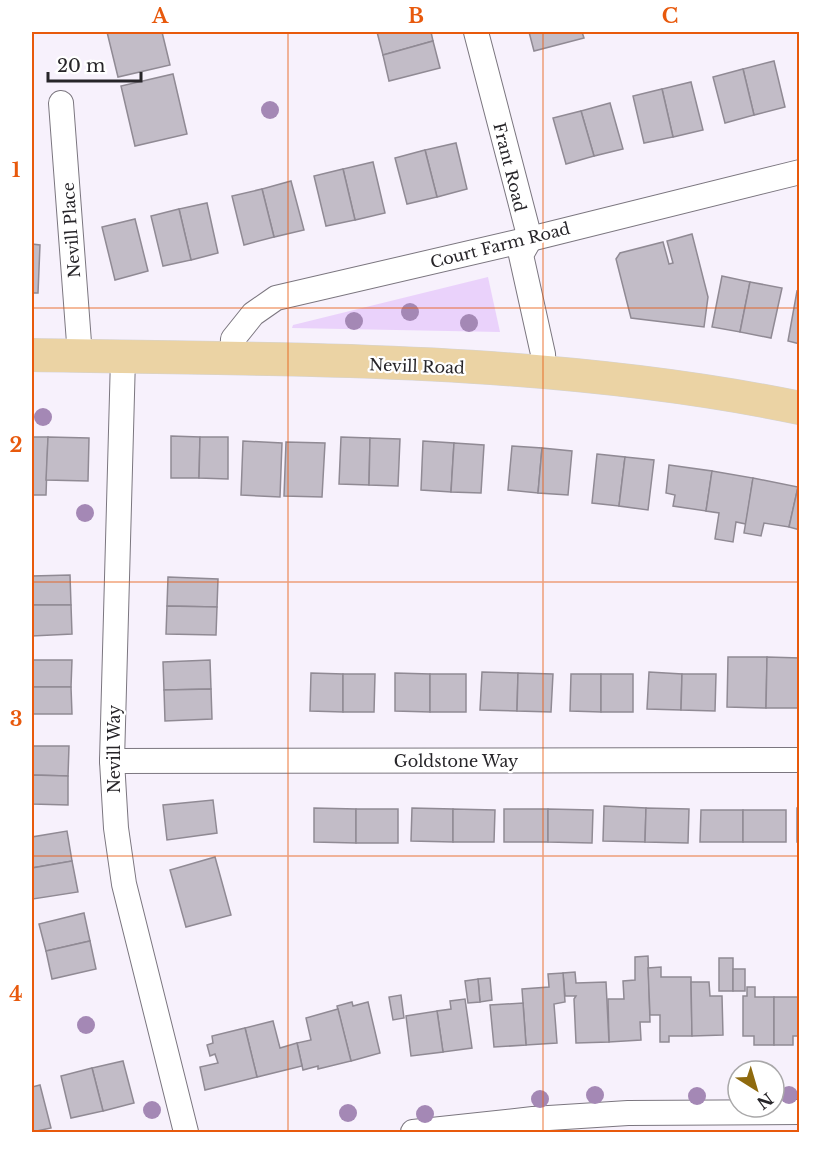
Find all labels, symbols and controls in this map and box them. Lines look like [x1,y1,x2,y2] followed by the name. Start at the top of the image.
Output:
[151,4,169,28] text: A
[408,4,424,28] text: B
[662,4,678,28] text: C
[48,45,141,83] scale bar
[57,55,105,77] text: 20 m
[489,120,531,214] street label: Frant Road
[12,158,21,182] text: 1
[58,181,84,279] street label: Nevill Place
[428,218,572,272] street label: Court Farm Road
[369,354,465,378] street label: Nevill Road
[9,433,23,457] text: 2
[104,704,124,793] street label: Nevill Way
[10,707,22,731] text: 3
[394,751,519,771] street label: Goldstone Way
[9,982,23,1006] text: 4
[726,1059,786,1119] north arrow
[753,1088,777,1113] text: N

